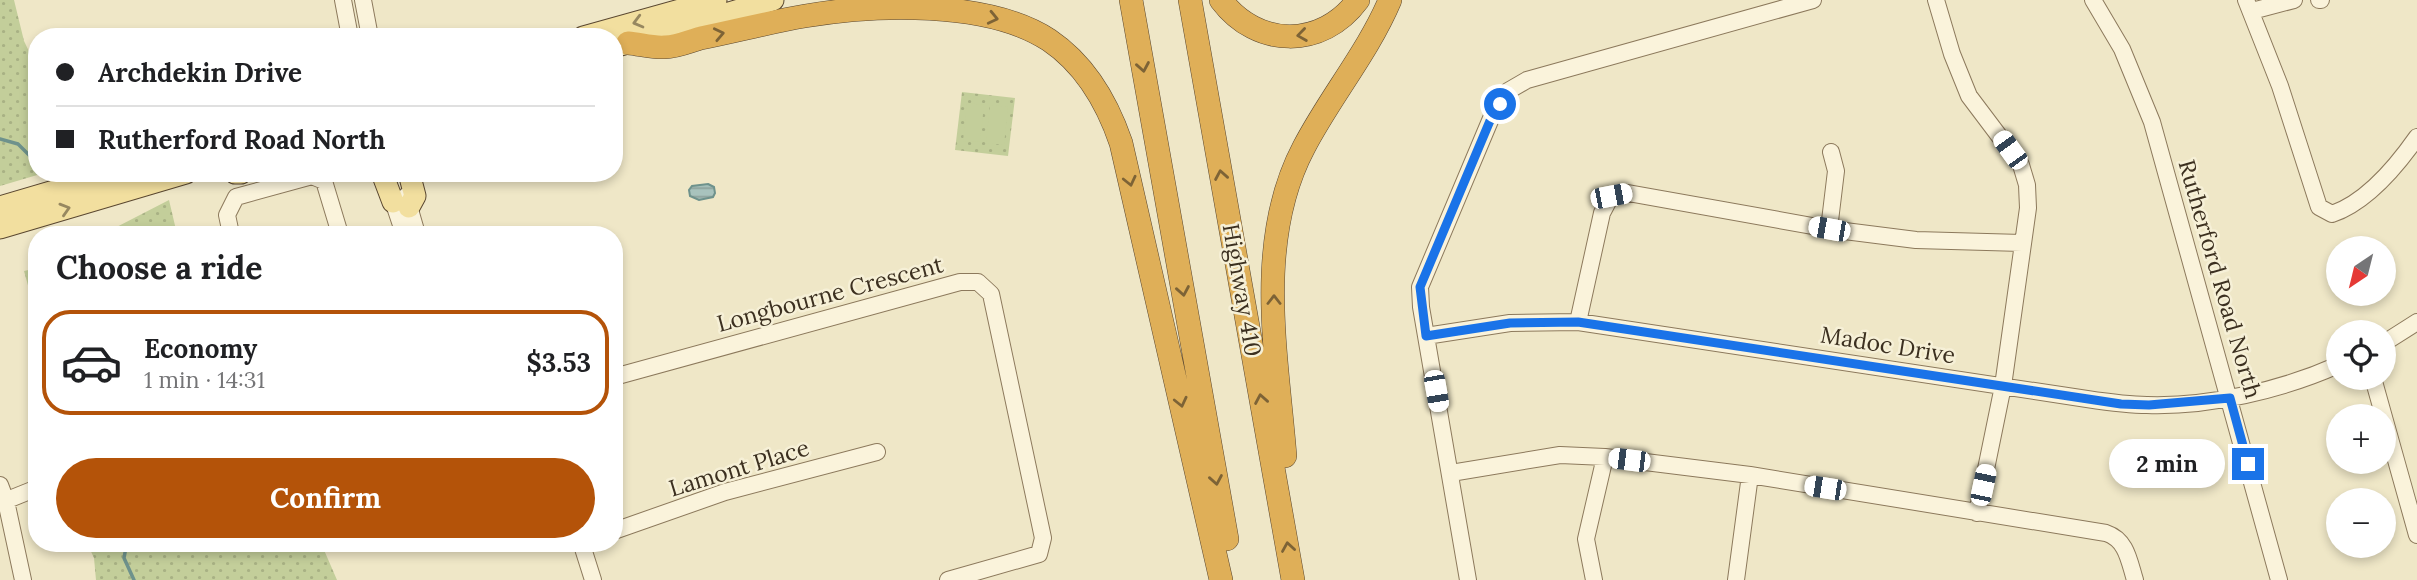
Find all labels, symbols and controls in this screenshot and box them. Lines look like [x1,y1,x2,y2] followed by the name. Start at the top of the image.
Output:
[987,10,999,25] one-way arrow
[633,13,645,28] one-way arrow
[1296,27,1308,42] one-way arrow
[713,28,725,43] one-way arrow
[98,56,302,89] text: Archdekin Drive
[1135,61,1150,73] one-way arrow
[1484,88,1516,120] route start
[98,123,385,156] text: Rutherford Road North
[1990,127,2031,173] car
[2173,156,2269,402] street label: Rutherford Road North
[1214,169,1229,181] one-way arrow
[1122,175,1136,187] one-way arrow
[1589,182,1634,210] car
[59,203,71,218] one-way arrow
[1807,215,1852,243] car
[1217,221,1268,359] street label: Highway 410
[2326,236,2396,306] north arrow
[2326,236,2396,558] map controls
[56,247,263,288] text: Choose a ride
[713,249,946,338] street label: Longbourne Crescent
[1175,285,1190,297] one-way arrow
[1266,295,1282,305] one-way arrow
[1819,320,1958,369] street label: Madoc Drive
[2326,320,2396,390] button: locate
[60,331,123,394] icon: car
[144,332,257,365] text: Economy
[526,346,591,379] text: $3.53
[144,365,265,394] text: 1 min · 14:31
[1423,368,1450,414] car
[1255,393,1270,405] one-way arrow
[1173,396,1188,408] one-way arrow
[2326,404,2396,474] button: +
[665,432,812,503] street label: Lamont Place
[2108,440,2224,489] callout: 2 min
[1607,447,1652,473] car
[2232,448,2264,480] route end
[2136,449,2198,478] text: 2 min
[56,458,595,538] button: Confirm
[1969,462,1998,508] car
[1208,474,1223,486] one-way arrow
[1803,474,1848,502] car
[2326,488,2396,558] button: −
[1281,541,1296,553] one-way arrow

